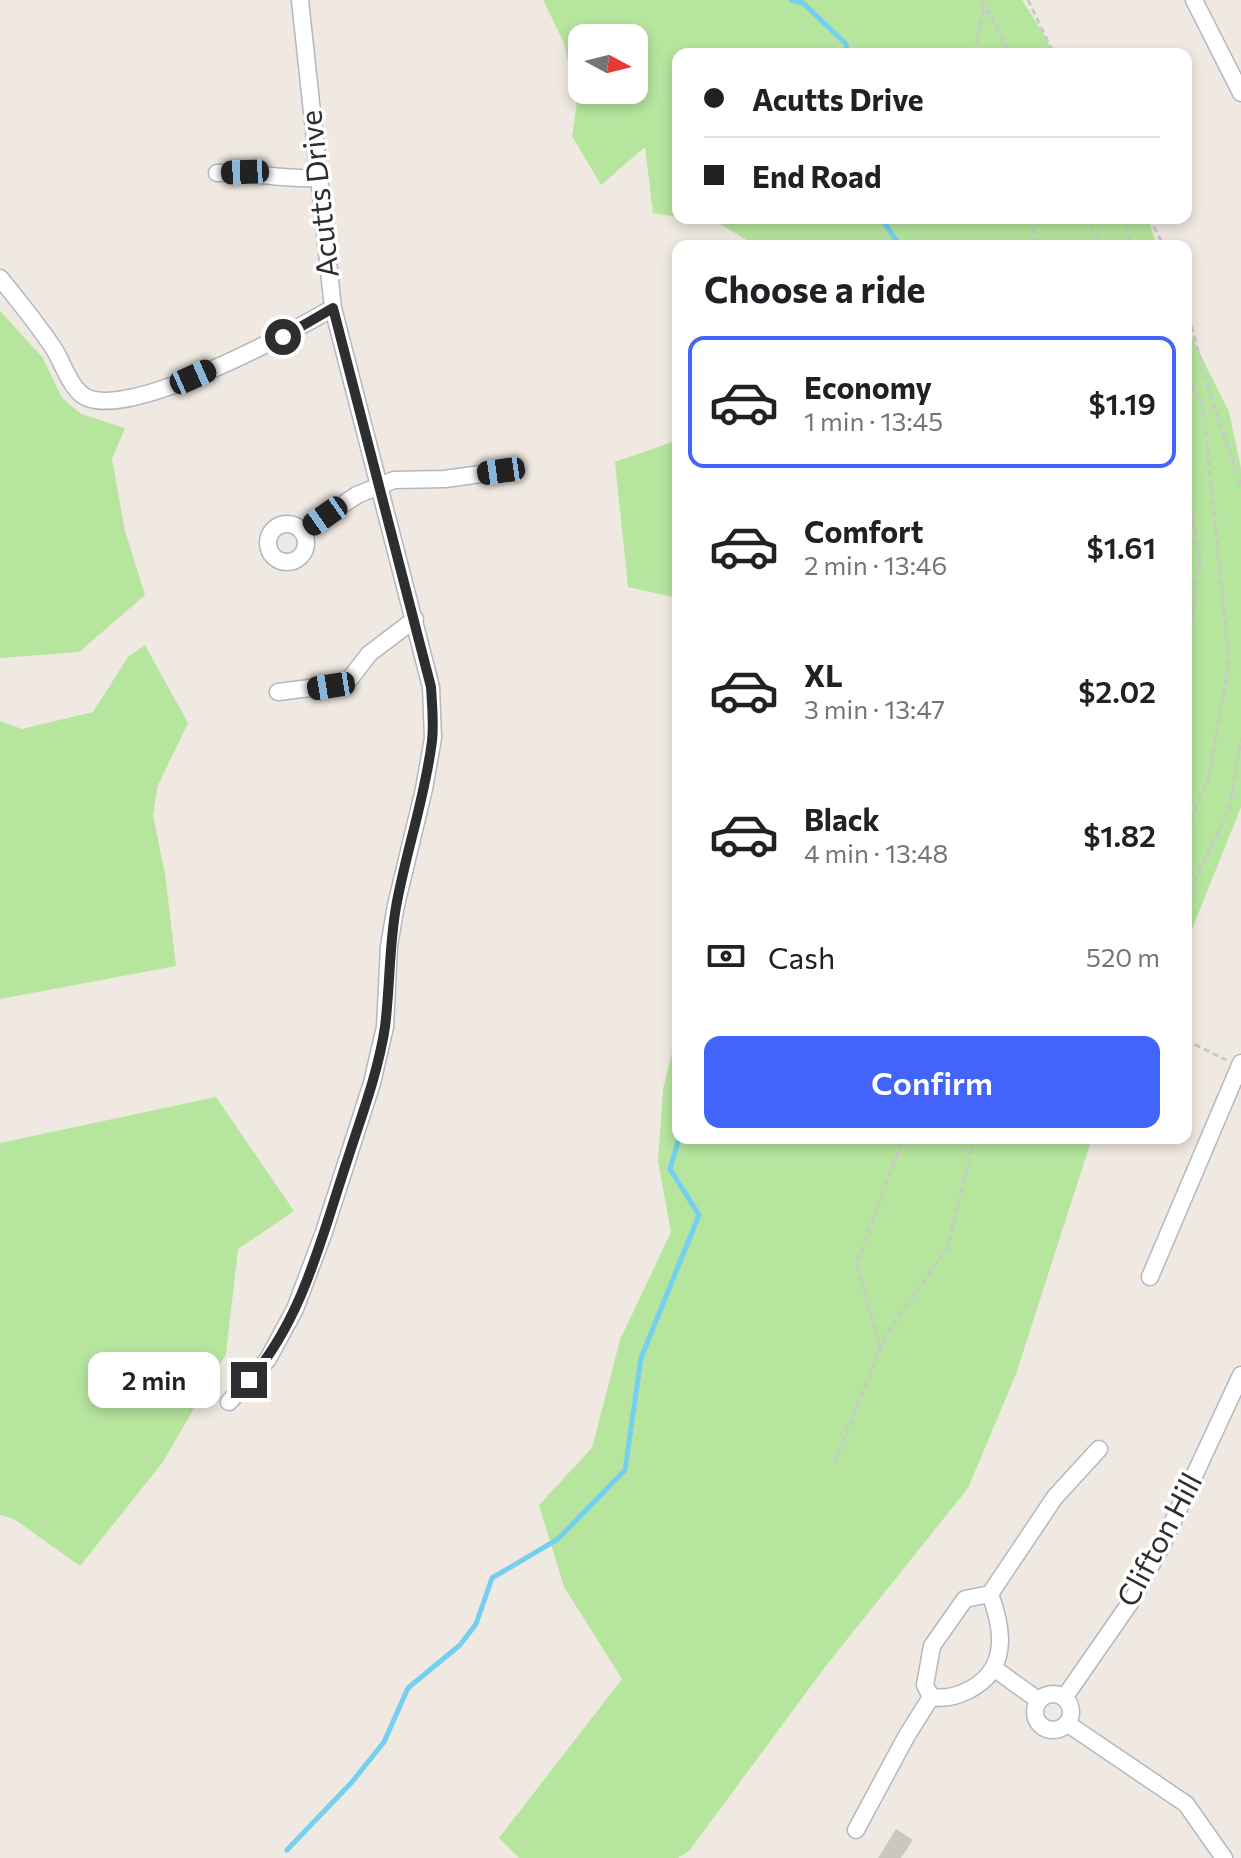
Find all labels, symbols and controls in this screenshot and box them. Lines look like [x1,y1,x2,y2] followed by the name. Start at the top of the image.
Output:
[568,24,648,104] north arrow
[568,24,648,104] map controls
[752,80,924,117] text: Acutts Drive
[290,109,345,280] street label: Acutts Drive
[752,157,881,194] text: End Road
[221,159,269,185] car
[704,266,925,310] text: Choose a ride
[265,319,301,355] route start
[166,356,220,398] car
[708,366,780,438] icon: car
[804,368,932,405] text: Economy
[1088,384,1156,421] text: $1.19
[804,405,943,436] text: 1 min · 13:45
[476,456,526,486] car
[298,492,352,540] car
[708,510,780,582] icon: car
[804,512,923,549] text: Comfort
[1087,528,1156,565] text: $1.61
[804,549,947,580] text: 2 min · 13:46
[708,654,780,726] icon: car
[804,656,843,693] text: XL
[305,670,357,702] car
[1078,672,1156,709] text: $2.02
[804,693,945,724] text: 3 min · 13:47
[708,798,780,870] icon: car
[804,800,880,837] text: Black
[1083,816,1156,853] text: $1.82
[804,837,948,868] text: 4 min · 13:48
[704,934,748,978] icon: cash
[768,938,835,975] text: Cash
[1086,941,1160,972] text: 520 m
[704,1036,1160,1128] button: Confirm
[89,1352,221,1408] callout: 2 min
[231,1362,267,1398] route end
[122,1364,186,1395] text: 2 min
[1107,1466,1208,1612] street label: Clifton Hill

